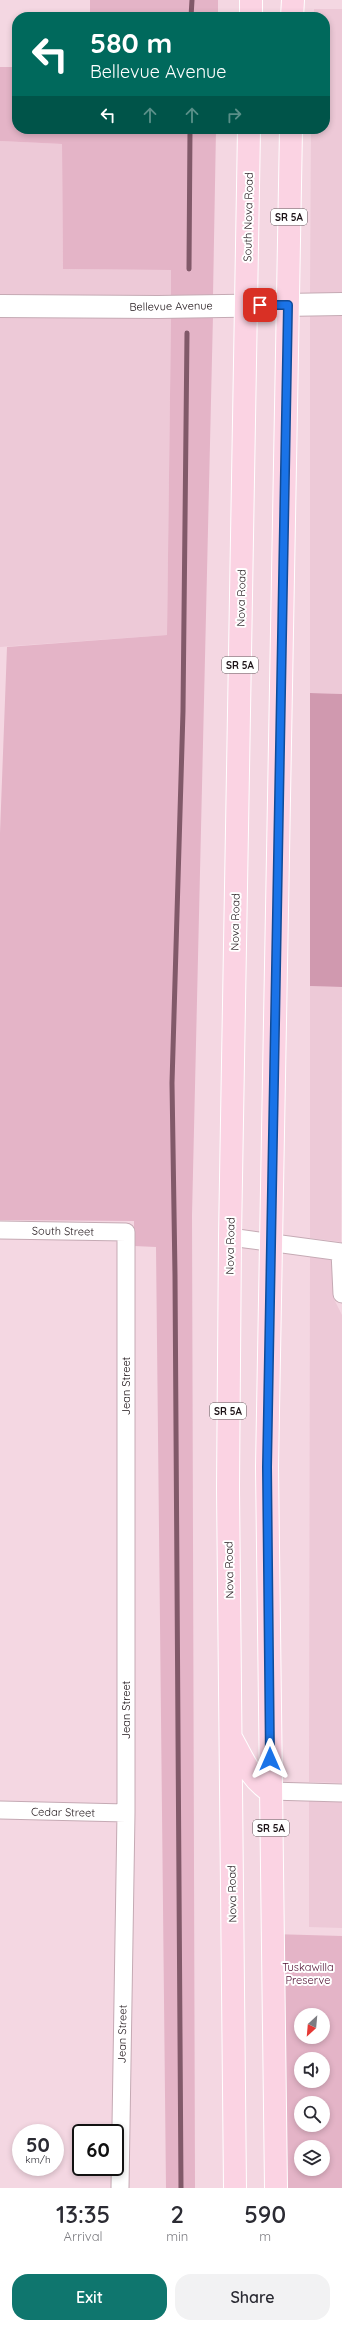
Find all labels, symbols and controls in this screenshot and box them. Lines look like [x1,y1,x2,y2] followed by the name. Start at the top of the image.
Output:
[90,25,172,60] text: 580 m
[24,28,76,80] icon: left
[90,60,226,83] text: Bellevue Avenue
[97,104,119,126] icon: left
[139,104,161,126] icon: ahead
[181,104,203,126] icon: ahead
[223,104,245,126] icon: right
[240,172,256,262] street label: South Nova Road
[271,209,307,225] road number: SR 5A
[243,288,277,322] pin
[249,294,271,316] icon: arrive
[129,298,213,314] street label: Bellevue Avenue
[234,569,248,627] street label: Nova Road
[222,657,258,673] road number: SR 5A
[228,893,242,951] street label: Nova Road
[223,1217,237,1275] street label: Nova Road
[32,1223,94,1239] street label: South Street
[119,1356,133,1415] street label: Jean Street
[210,1403,246,1419] road number: SR 5A
[222,1541,236,1599] street label: Nova Road
[119,1680,133,1739] street label: Jean Street
[249,1738,291,1780] position arrow
[31,1804,95,1820] street label: Cedar Street
[253,1820,289,1836] road number: SR 5A
[225,1865,239,1923] street label: Nova Road
[282,1960,334,1987] park label: Tuskawilla Preserve
[114,2004,130,2063] street label: Jean Street
[294,2008,330,2044] north arrow
[294,2008,330,2176] map controls
[294,2052,330,2088] button: sound
[294,2096,330,2132] button: search
[72,2124,124,2176] speed limit sign: 60
[26,2132,50,2157] text: 50
[294,2140,330,2176] button: layers
[25,2153,51,2166] text: km/h
[56,2199,110,2229] text: 13:35
[170,2199,184,2229] text: 2
[244,2199,286,2229] text: 590
[64,2228,103,2244] text: Arrival
[166,2228,188,2244] text: min
[259,2228,271,2244] text: m
[12,2274,167,2320] button: Exit
[175,2274,330,2320] button: Share

